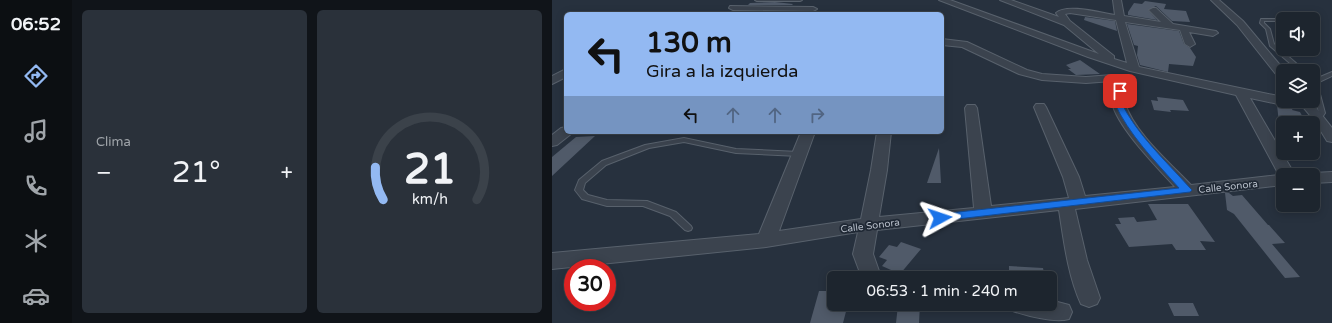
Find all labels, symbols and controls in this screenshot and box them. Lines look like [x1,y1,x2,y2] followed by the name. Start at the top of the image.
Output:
[1276,12,1320,212] map controls
[1276,12,1320,56] button: sound
[11,13,61,35] text: 06:52
[646,26,732,60] text: 130 m
[580,28,632,80] icon: left
[646,60,798,82] text: Gira a la izquierda
[22,62,50,90] icon: directions
[1276,64,1320,108] button: layers
[1103,74,1137,108] pin
[1109,80,1131,102] icon: arrive
[680,104,702,126] icon: left
[722,104,744,126] icon: ahead
[764,104,786,126] icon: ahead
[806,104,828,126] icon: right
[1276,116,1320,160] button: +
[22,117,50,145] icon: music
[96,134,131,150] text: Clima
[403,144,456,194] text: 21
[172,154,221,191] text: 21°
[96,160,112,186] text: −
[281,160,293,186] text: +
[1276,168,1320,212] button: −
[22,172,50,200] icon: phone
[1198,178,1258,196] street label: Calle Sonora
[412,190,447,207] text: km/h
[919,197,961,239] position arrow
[840,216,900,236] street label: Calle Sonora
[22,227,50,255] icon: climate
[564,259,616,311] speed limit sign: 30
[22,282,50,310] icon: car
[867,282,1017,300] text: 06:53 · 1 min · 240 m

